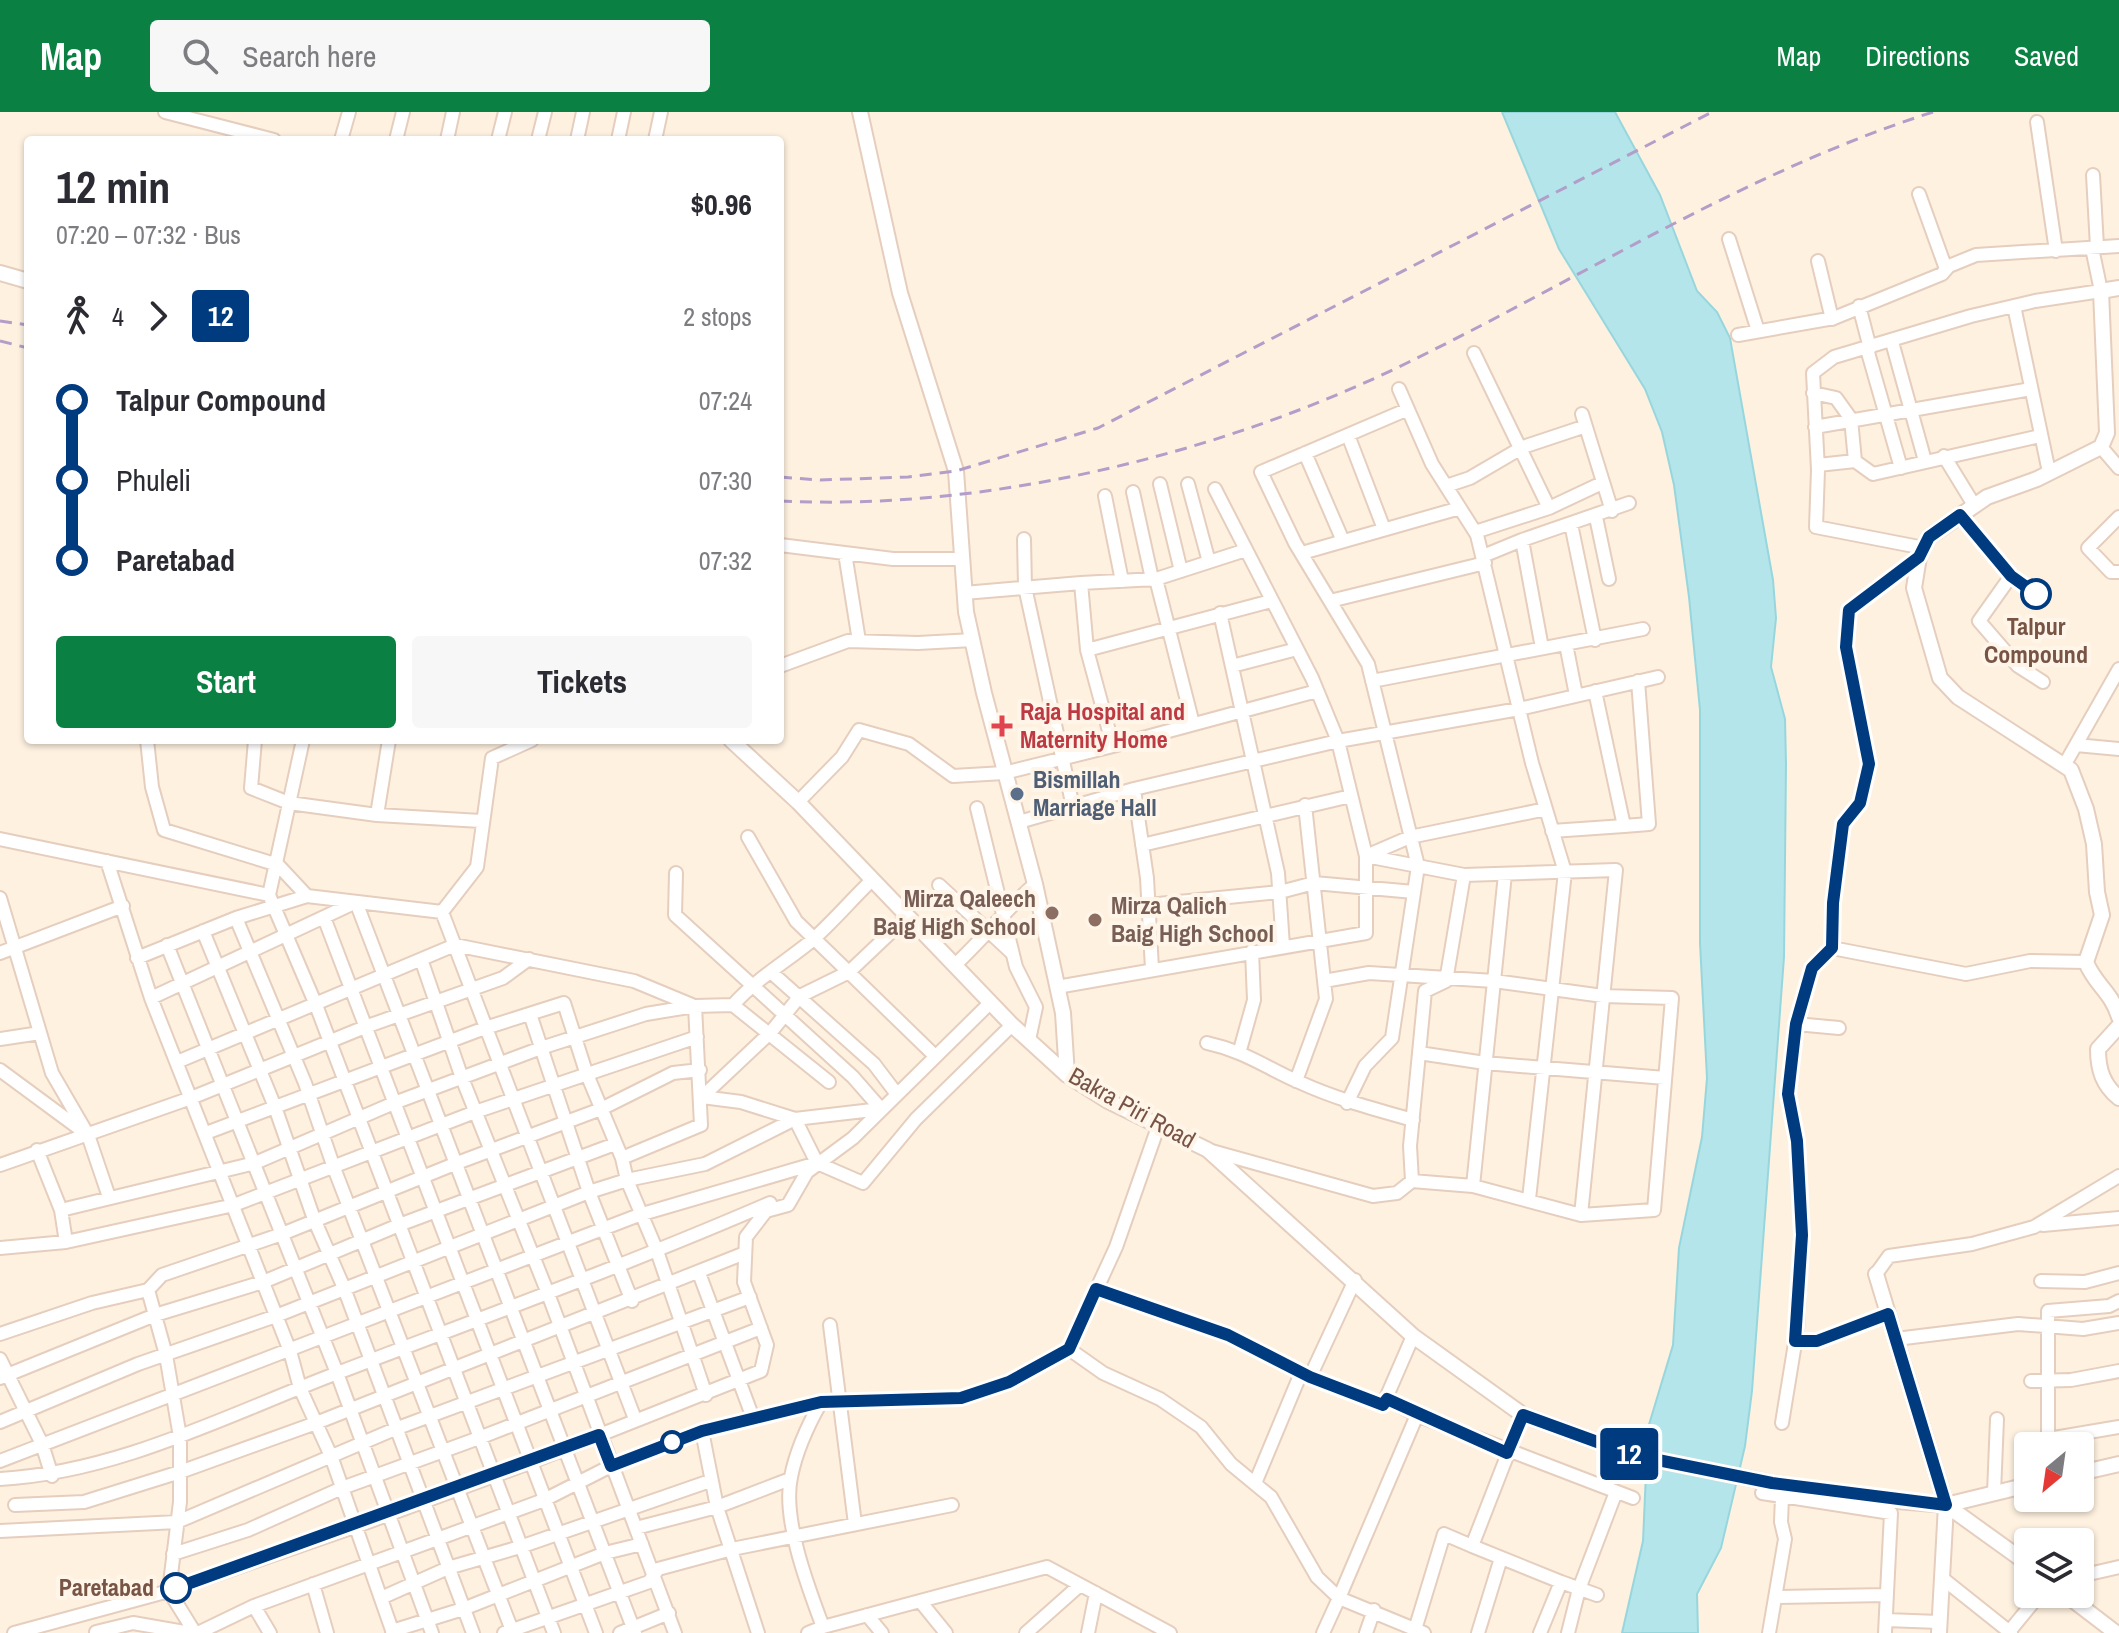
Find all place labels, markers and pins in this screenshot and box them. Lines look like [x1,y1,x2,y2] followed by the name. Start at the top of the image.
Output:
[2021,579,2051,609] marker: Talpur Compound
[1984,610,2088,670] place label: Talpur Compound
[1020,695,1185,755] place label: Raja Hospital and Maternity Home
[991,715,1013,737] marker: Raja Hospital and Maternity Home
[1033,763,1157,823] place label: Bismillah Marriage Hall
[1008,785,1026,803] marker: Bismillah Marriage Hall
[873,882,1036,942] place label: Mirza Qaleech Baig High School
[1111,889,1274,949] place label: Mirza Qalich Baig High School
[1043,904,1061,922] marker: Mirza Qaleech Baig High School
[1086,911,1104,929] marker: Mirza Qalich Baig High School
[661,1431,683,1453] unlabelled marker
[59,1571,154,1603] place label: Paretabad
[161,1573,191,1603] marker: Paretabad

